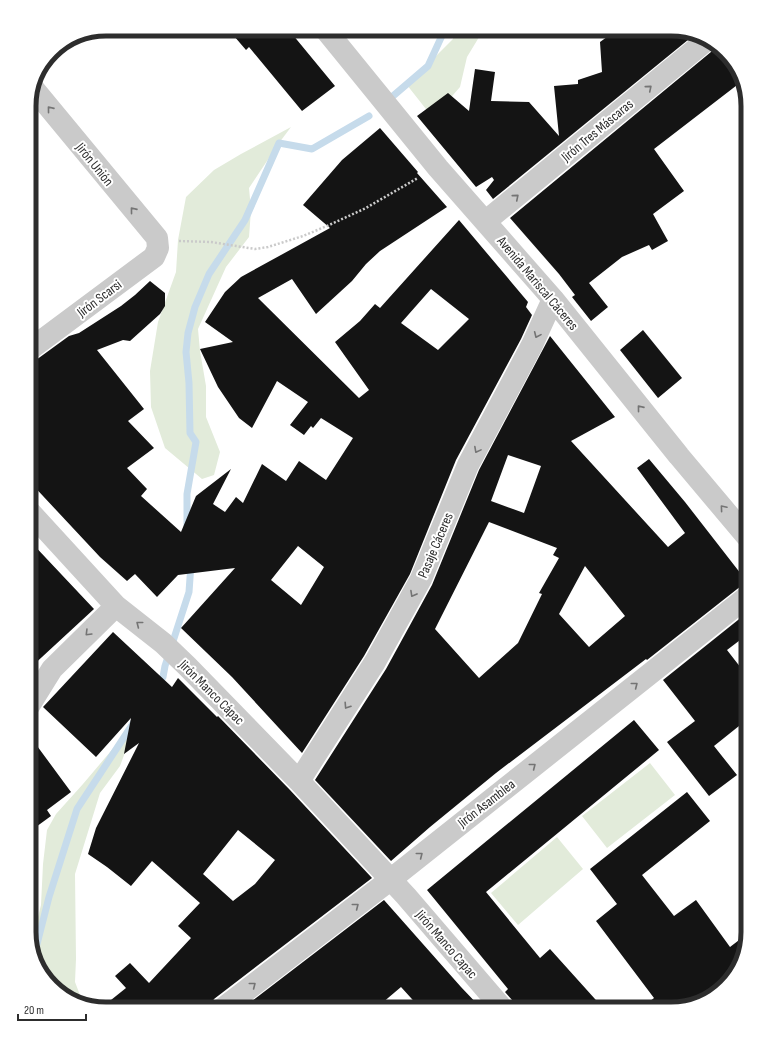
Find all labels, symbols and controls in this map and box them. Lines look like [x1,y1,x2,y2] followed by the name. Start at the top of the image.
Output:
[644,85,652,92] one-way arrow
[557,95,637,166] street label: Jirón Tres Máscaras
[48,107,55,114] one-way arrow
[71,139,117,189] street label: Jirón Unión
[512,195,519,202] one-way arrow
[130,207,137,214] one-way arrow
[493,232,582,334] street label: Avenida Mariscal Cáceres
[73,276,125,321] street label: Jirón Scarsi
[534,330,542,338] one-way arrow
[638,405,645,412] one-way arrow
[474,445,481,453] one-way arrow
[720,506,727,513] one-way arrow
[414,510,457,580] street label: Pasaje Cáceres
[410,590,418,597] one-way arrow
[137,622,144,629] one-way arrow
[85,628,93,636] one-way arrow
[175,655,248,729] street label: Jirón Manco Cápac
[630,683,637,690] one-way arrow
[344,702,352,709] one-way arrow
[529,764,536,771] one-way arrow
[453,776,518,832] street label: Jirón Asamblea
[416,853,423,860] one-way arrow
[351,904,358,911] one-way arrow
[412,906,481,982] street label: Jirón Manco Capac
[248,983,255,990] one-way arrow
[18,996,86,1022] scale bar
[24,1003,44,1018] text: 20 m

